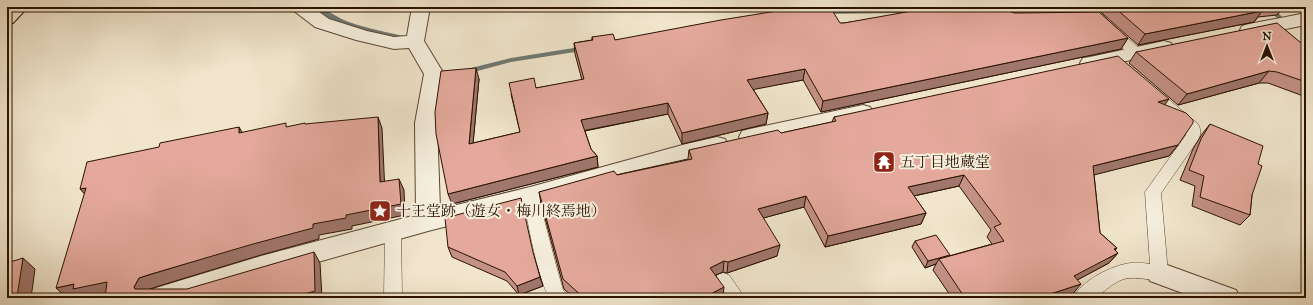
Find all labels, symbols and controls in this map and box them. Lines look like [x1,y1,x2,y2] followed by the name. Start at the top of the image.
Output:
[1247,26,1287,66] north arrow
[1262,30,1272,43] text: N
[871,149,897,175] temple icon: 五丁目地蔵堂
[900,153,990,171] place label: 五丁目地蔵堂
[367,198,393,224] place icon: 十王堂跡（遊女・梅川終焉地）
[396,202,606,220] place label: 十王堂跡（遊女・梅川終焉地）

